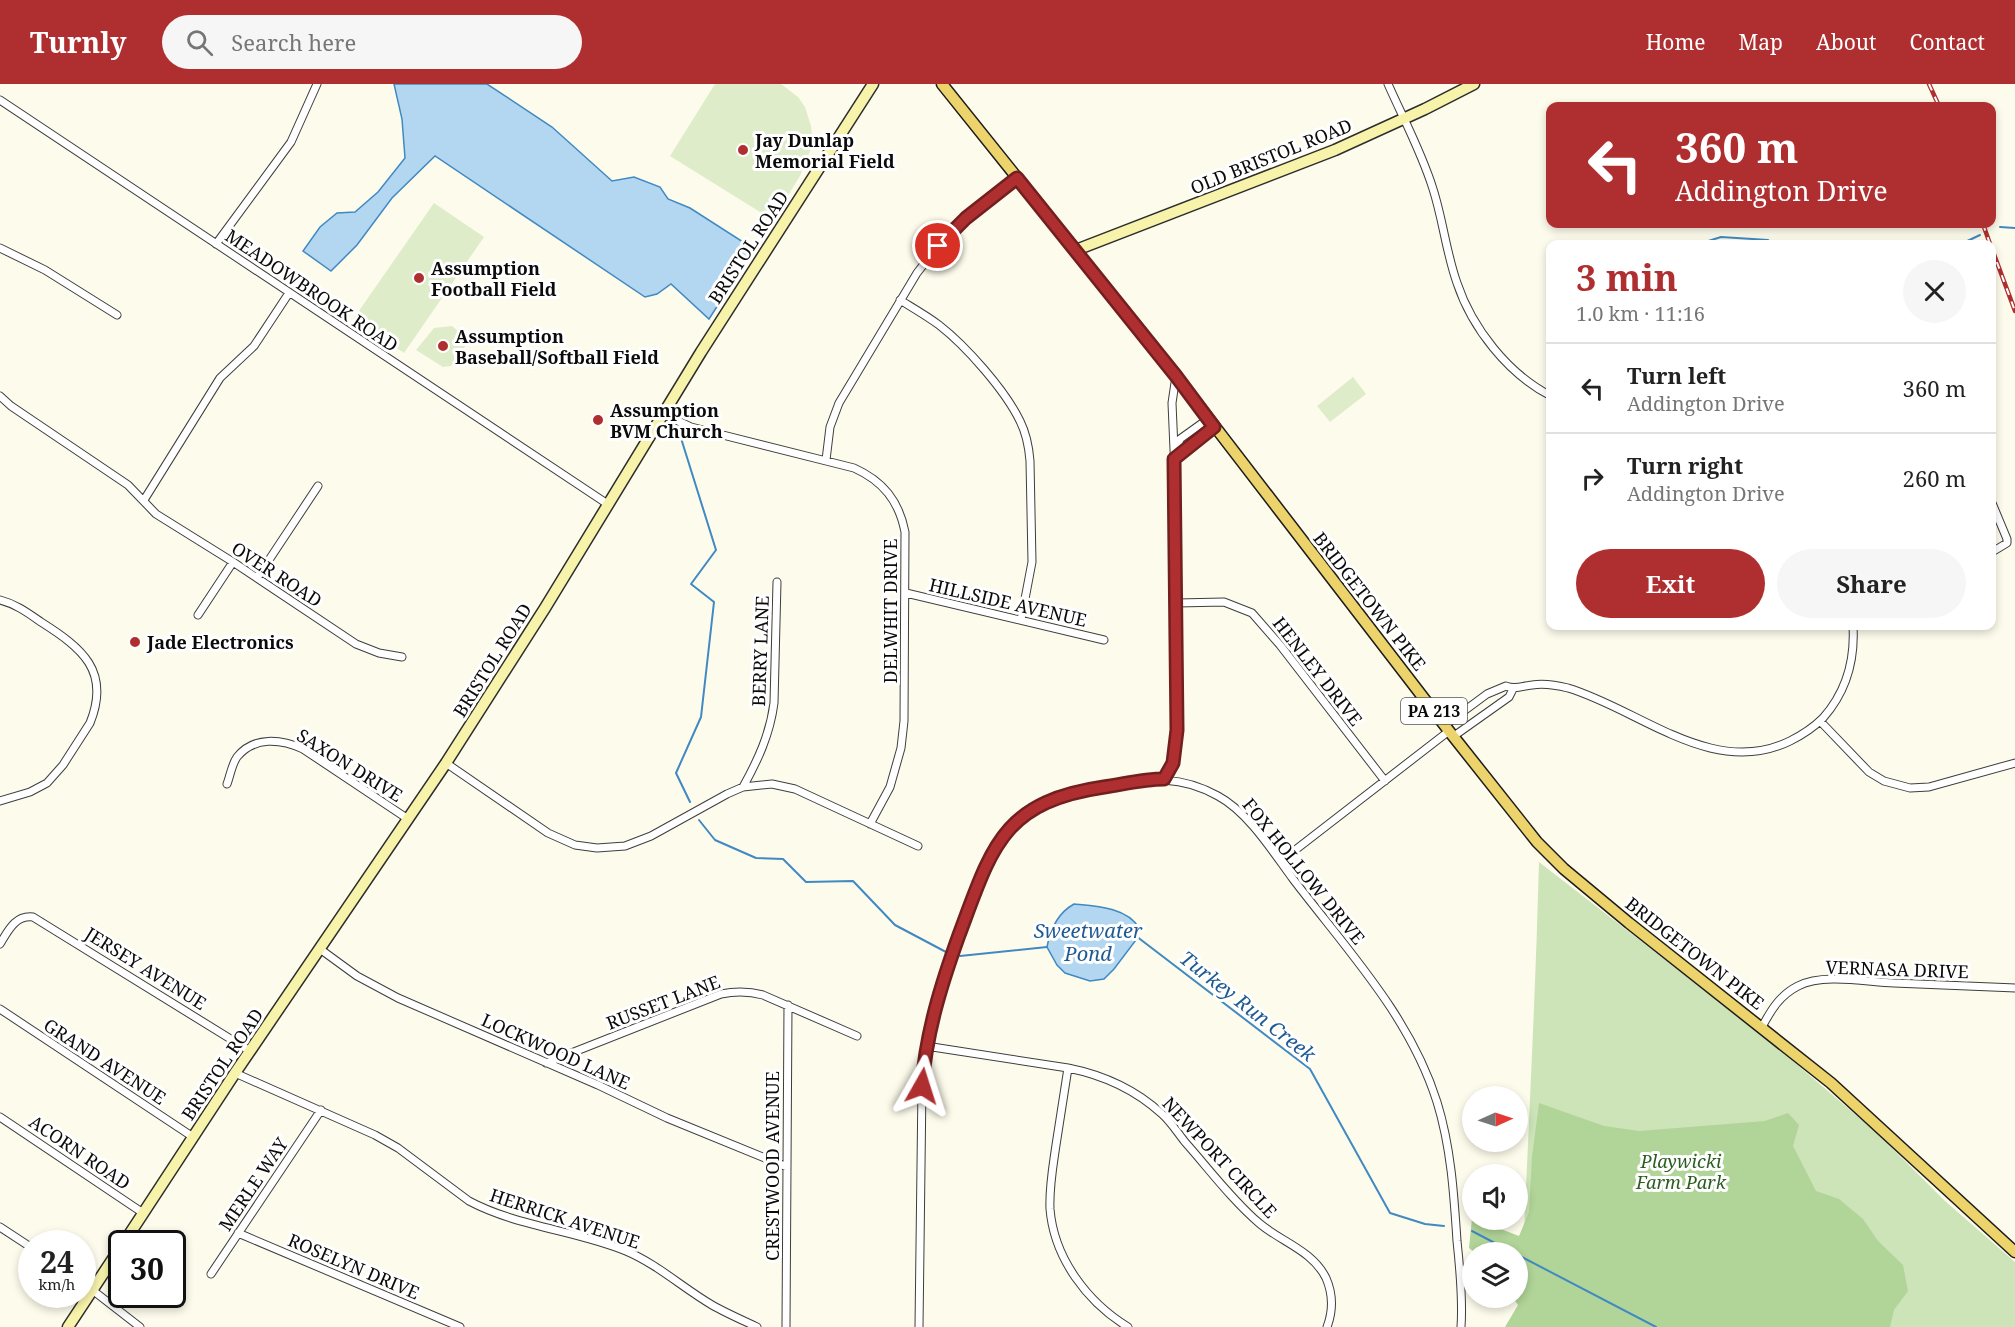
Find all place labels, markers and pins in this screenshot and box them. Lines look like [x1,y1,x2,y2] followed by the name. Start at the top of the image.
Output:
[754,128,895,173] place label: Jay Dunlap Memorial Field
[736,143,750,157] marker: Jay Dunlap Memorial Field
[912,220,963,271] pin
[431,256,557,301] place label: Assumption Football Field
[412,271,426,285] marker: Assumption Football Field
[455,324,659,369] place label: Assumption Baseball/Softball Field
[436,339,450,353] marker: Assumption Baseball/Softball Field
[610,398,723,443] place label: Assumption BVM Church
[591,413,605,427] marker: Assumption BVM Church
[146,630,294,654] place label: Jade Electronics
[128,635,142,649] marker: Jade Electronics

